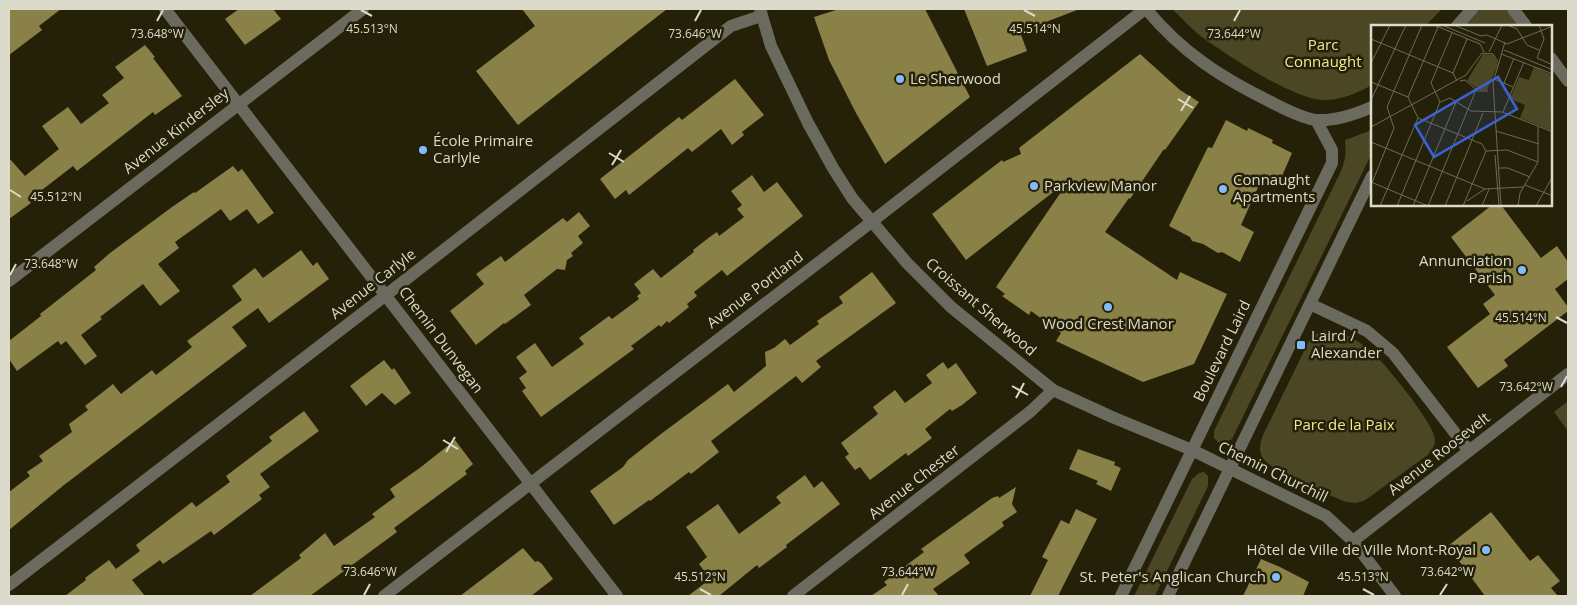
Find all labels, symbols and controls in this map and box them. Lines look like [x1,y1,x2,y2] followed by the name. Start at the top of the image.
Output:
[346,20,398,37] text: 45.513°N
[1009,20,1061,37] text: 45.514°N
[130,25,184,42] text: 73.648°W
[668,25,722,42] text: 73.646°W
[1207,25,1261,42] text: 73.644°W
[1371,25,1552,206] inset map
[1284,34,1362,71] park label: Parc Connaught
[910,68,1001,88] place label: Le Sherwood
[894,73,906,85] marker: Le Sherwood
[118,82,233,178] street label: Avenue Kindersley
[433,130,533,167] place label: École Primaire Carlyle
[417,144,429,156] marker: École Primaire Carlyle
[1233,169,1315,206] place label: Connaught Apartments
[1044,175,1157,195] place label: Parkview Manor
[1028,180,1040,192] marker: Parkview Manor
[1217,183,1229,195] marker: Connaught Apartments
[30,188,82,205] text: 45.512°N
[325,243,419,323] street label: Avenue Carlyle
[702,246,807,332] street label: Avenue Portland
[1419,250,1512,287] place label: Annunciation Parish
[922,253,1041,360] street label: Croissant Sherwood
[24,255,78,272] text: 73.648°W
[1516,264,1528,276] marker: Annunciation Parish
[395,282,489,397] street label: Chemin Dunvegan
[1188,297,1254,405] street label: Boulevard Laird
[1102,301,1114,313] marker: Wood Crest Manor
[1495,309,1547,326] text: 45.514°N
[1042,313,1174,333] place label: Wood Crest Manor
[1311,325,1382,362] place label: Laird / Alexander
[1295,339,1307,351] marker: Laird / Alexander
[1499,378,1553,395] text: 73.642°W
[1383,407,1493,499] street label: Avenue Roosevelt
[1293,414,1395,434] park label: Parc de la Paix
[1215,436,1332,506] street label: Chemin Churchill
[864,439,963,523] street label: Avenue Chester
[1246,539,1476,559] place label: Hôtel de Ville de Ville Mont-Royal
[1480,544,1492,556] marker: Hôtel de Ville de Ville Mont-Royal
[343,563,397,580] text: 73.646°W
[881,563,935,580] text: 73.644°W
[1420,563,1474,580] text: 73.642°W
[1080,566,1266,586] place label: St. Peter's Anglican Church
[674,568,726,585] text: 45.512°N
[1337,568,1389,585] text: 45.513°N
[1270,571,1282,583] marker: St. Peter's Anglican Church

